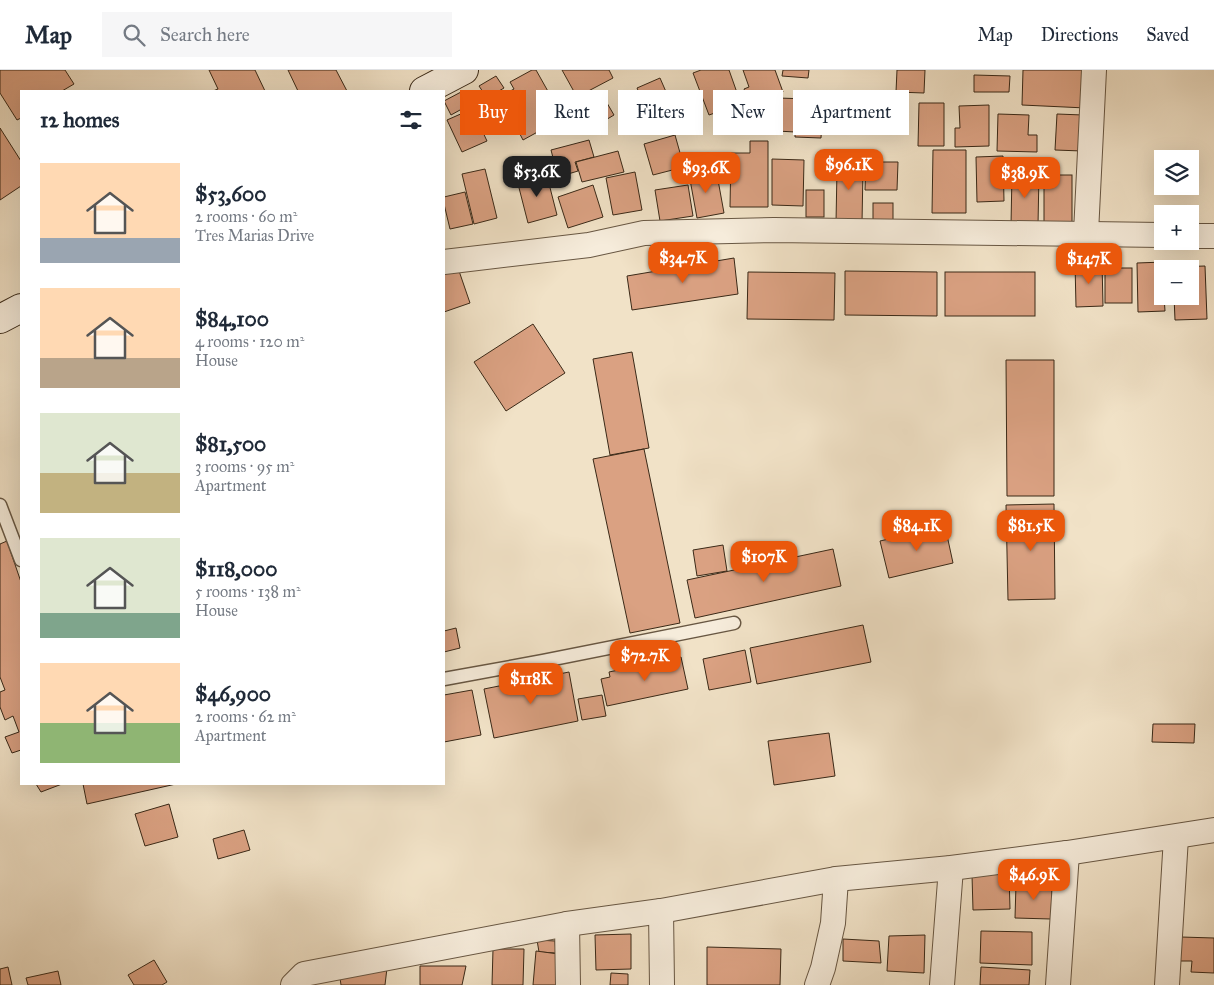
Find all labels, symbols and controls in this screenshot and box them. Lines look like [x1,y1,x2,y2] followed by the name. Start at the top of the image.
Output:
[102,12,452,57] search box
[25,20,72,50] text: Map
[120,21,148,49] icon: search
[160,23,250,46] text: Search here
[977,24,1013,46] text: Map
[1041,24,1118,46] text: Directions
[1146,24,1189,46] text: Saved
[460,90,526,135] chip: Buy
[536,90,608,135] chip: Rent
[618,90,703,135] chip: Filters
[713,90,783,135] chip: New
[793,90,909,135] chip: Apartment
[397,106,425,134] icon: filters
[40,107,119,133] text: 12 homes
[808,148,890,191] pin: $96.1K
[1154,150,1199,305] map controls
[1154,150,1199,195] button: layers
[665,152,747,194] pin: $93.6K
[825,155,873,174] text: $96.1K
[496,156,578,198] pin: $53.6K
[984,156,1066,199] pin: $38.9K
[682,158,730,177] text: $93.6K
[514,162,560,181] text: $53.6K
[1001,163,1049,182] text: $38.9K
[195,181,266,207] text: $53,600
[80,183,140,243] icon: home
[1154,205,1199,250] button: +
[195,207,297,226] text: 2 rooms · 60 m²
[195,226,314,245] text: Tres Marias Drive
[642,242,724,284] pin: $34.7K
[1054,242,1124,285] pin: $147K
[659,248,707,267] text: $34.7K
[1067,249,1111,268] text: $147K
[1154,260,1199,305] button: −
[195,306,269,332] text: $84,100
[80,308,140,368] icon: home
[195,332,304,351] text: 4 rooms · 120 m²
[195,351,238,370] text: House
[195,431,266,457] text: $81,500
[80,433,140,493] icon: home
[195,457,294,476] text: 3 rooms · 95 m²
[195,476,267,495] text: Apartment
[876,510,958,552] pin: $84.1K
[990,510,1072,552] pin: $81.5K
[893,516,941,535] text: $84.1K
[1008,516,1054,535] text: $81.5K
[729,540,799,583] pin: $107K
[741,547,787,566] text: $107K
[195,556,277,582] text: $118,000
[80,558,140,618] icon: home
[195,582,301,601] text: 5 rooms · 138 m²
[195,601,238,620] text: House
[604,640,686,682] pin: $72.7K
[621,646,669,665] text: $72.7K
[496,662,566,705] pin: $118K
[510,669,552,688] text: $118K
[195,681,271,707] text: $46,900
[80,683,140,743] icon: home
[195,707,296,726] text: 2 rooms · 62 m²
[195,726,267,745] text: Apartment
[993,858,1075,901] pin: $46.9K
[1009,865,1059,884] text: $46.9K

